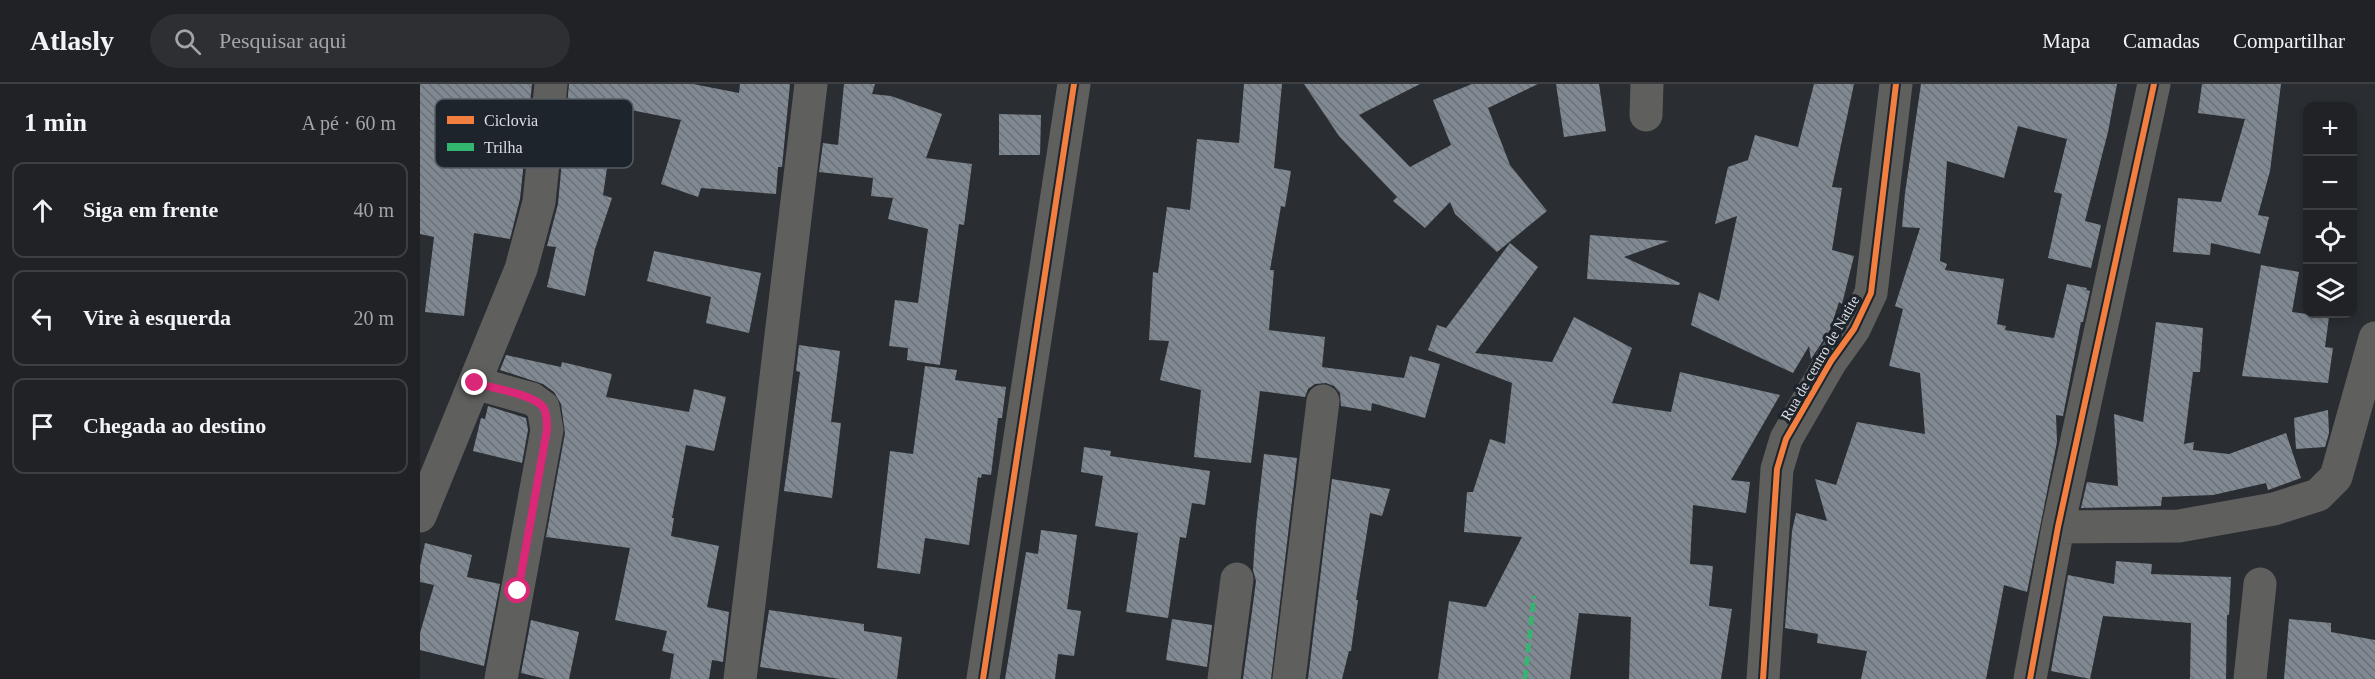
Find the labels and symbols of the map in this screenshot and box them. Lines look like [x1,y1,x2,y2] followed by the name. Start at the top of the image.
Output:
[435,99,633,168] legend
[484,112,538,129] text: Ciclovia
[484,139,523,156] text: Trilha
[1778,292,1863,423] street label: Rua de centro de Natite
[461,369,487,395] route end
[504,577,530,603] route start

